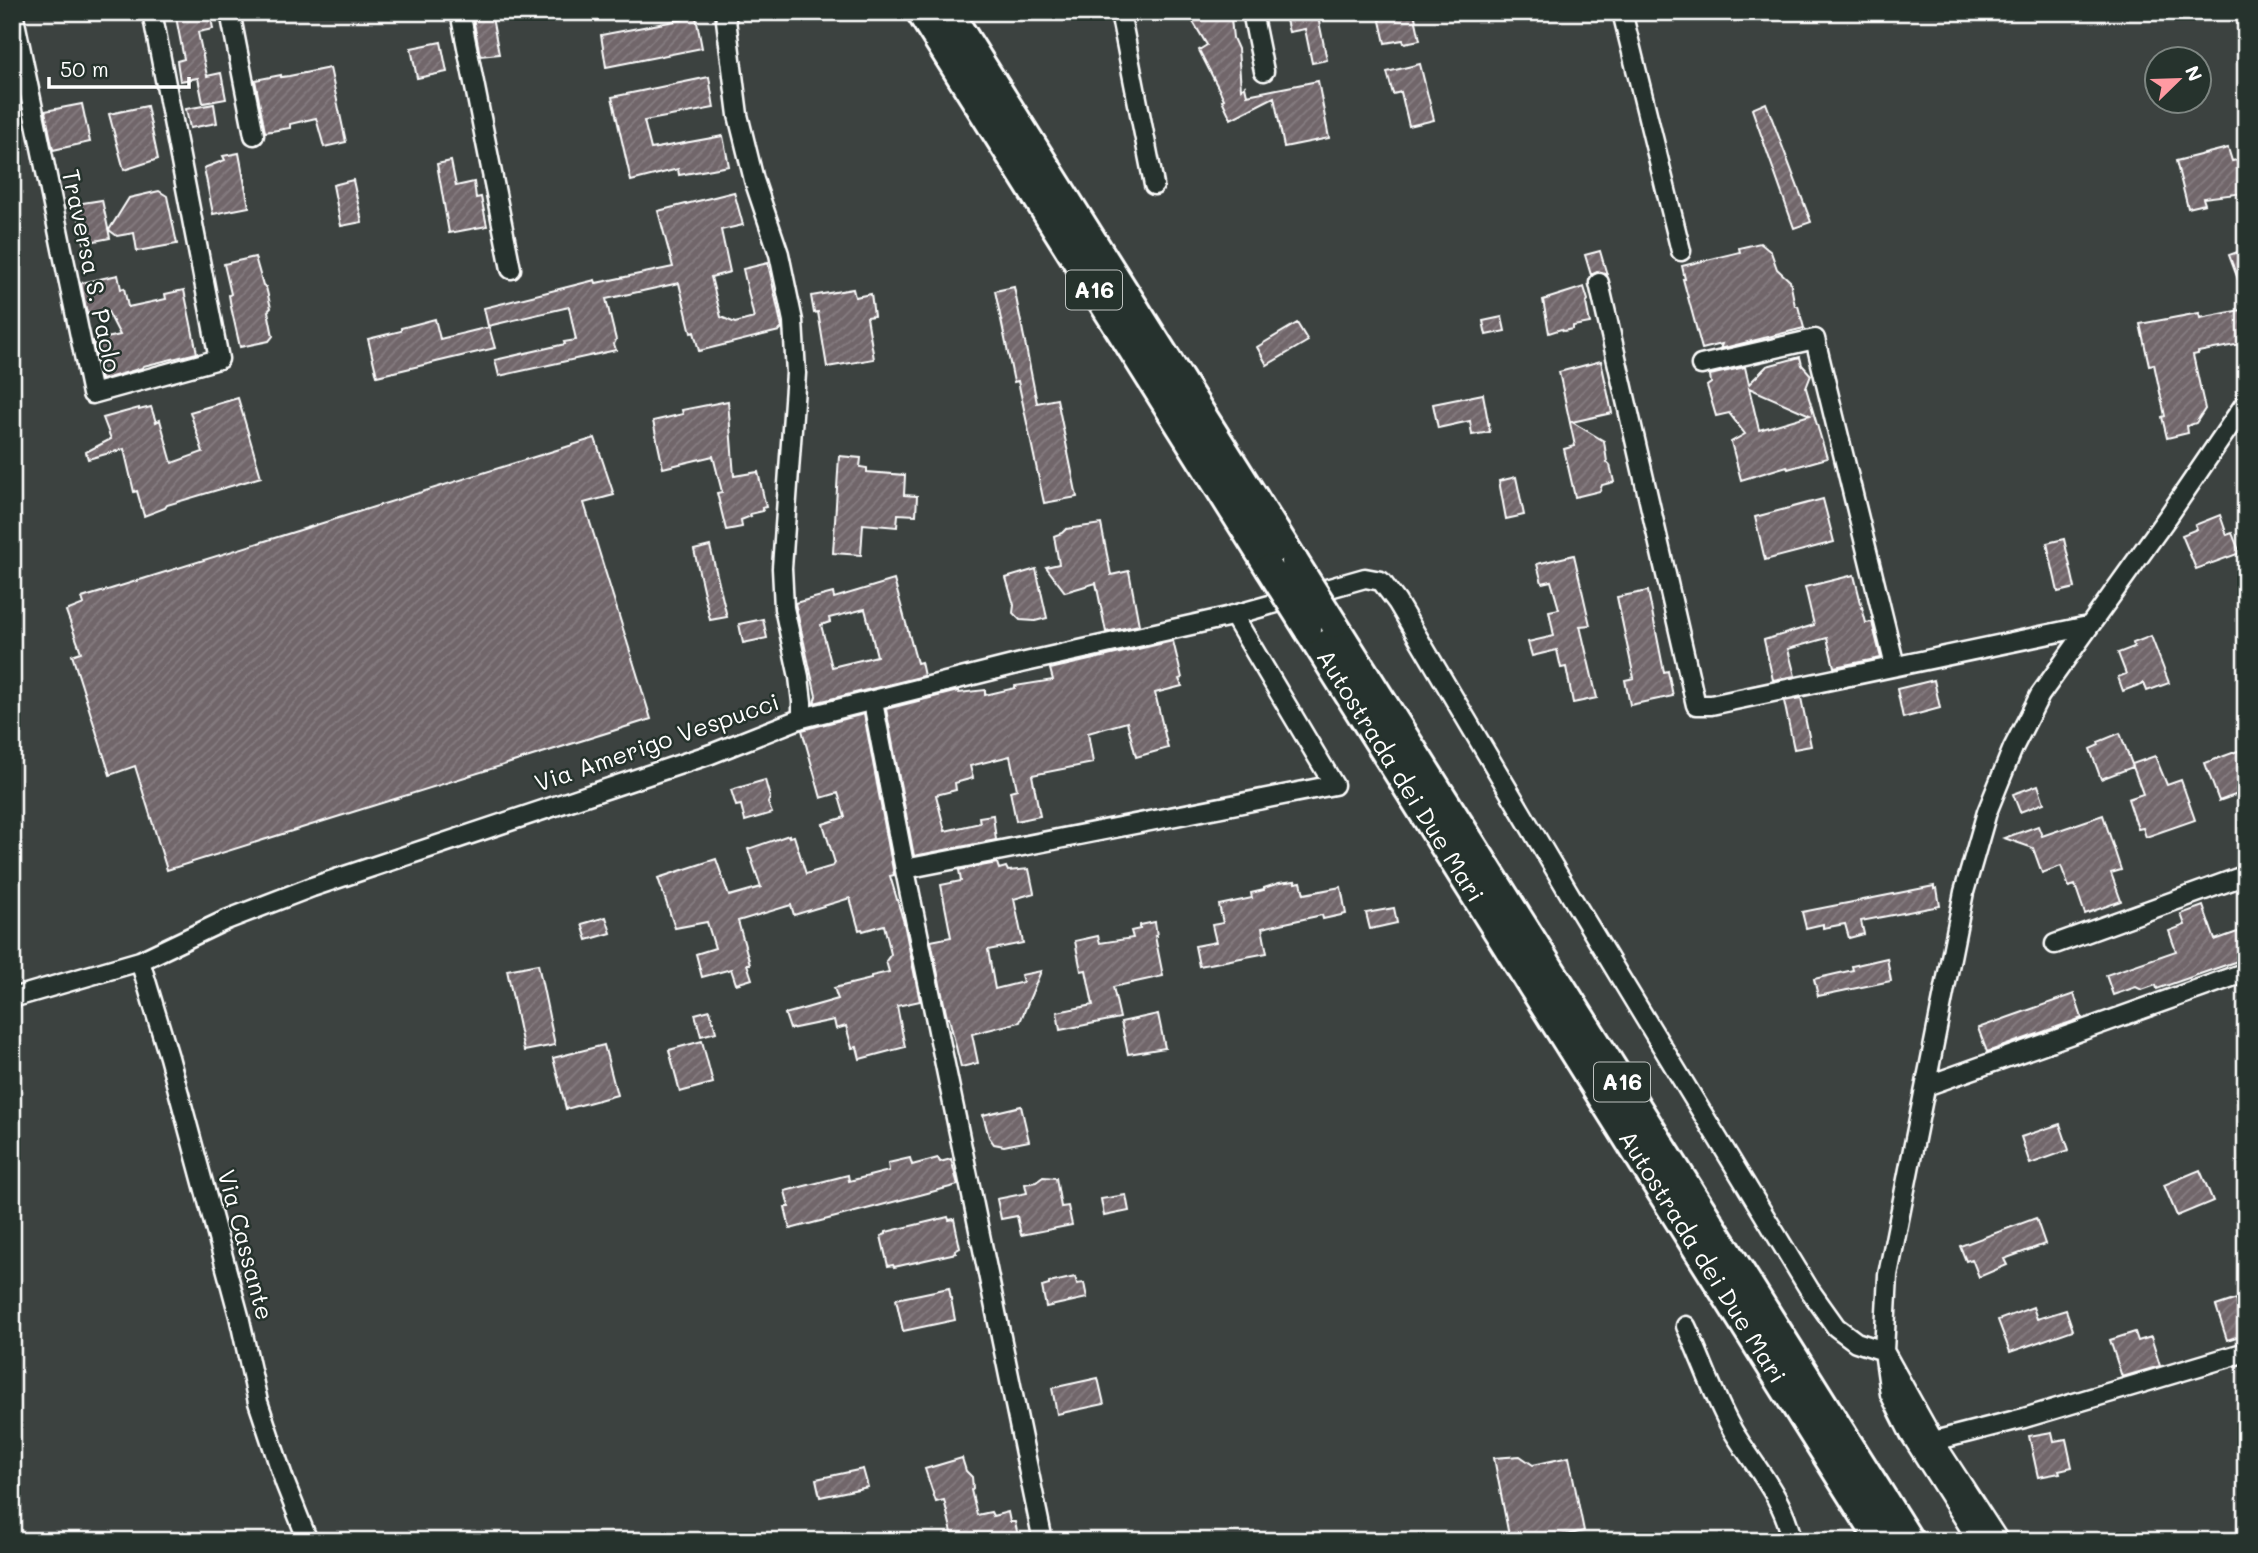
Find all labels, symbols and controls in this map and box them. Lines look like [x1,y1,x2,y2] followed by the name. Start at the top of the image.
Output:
[49,46,189,90] scale bar
[2142,46,2212,116] north arrow
[60,55,109,82] text: 50 m
[2180,62,2208,85] text: N
[56,166,129,375] street label: Traversa S. Paolo
[1066,270,1122,310] road number: A16
[1311,643,1492,907] street label: Autostrada dei Due Mari
[530,685,783,798] street label: Via Amerigo Vespucci
[1594,1063,1650,1102] road number: A16
[1613,1124,1794,1388] street label: Autostrada dei Due Mari
[211,1166,281,1323] street label: Via Cassante

